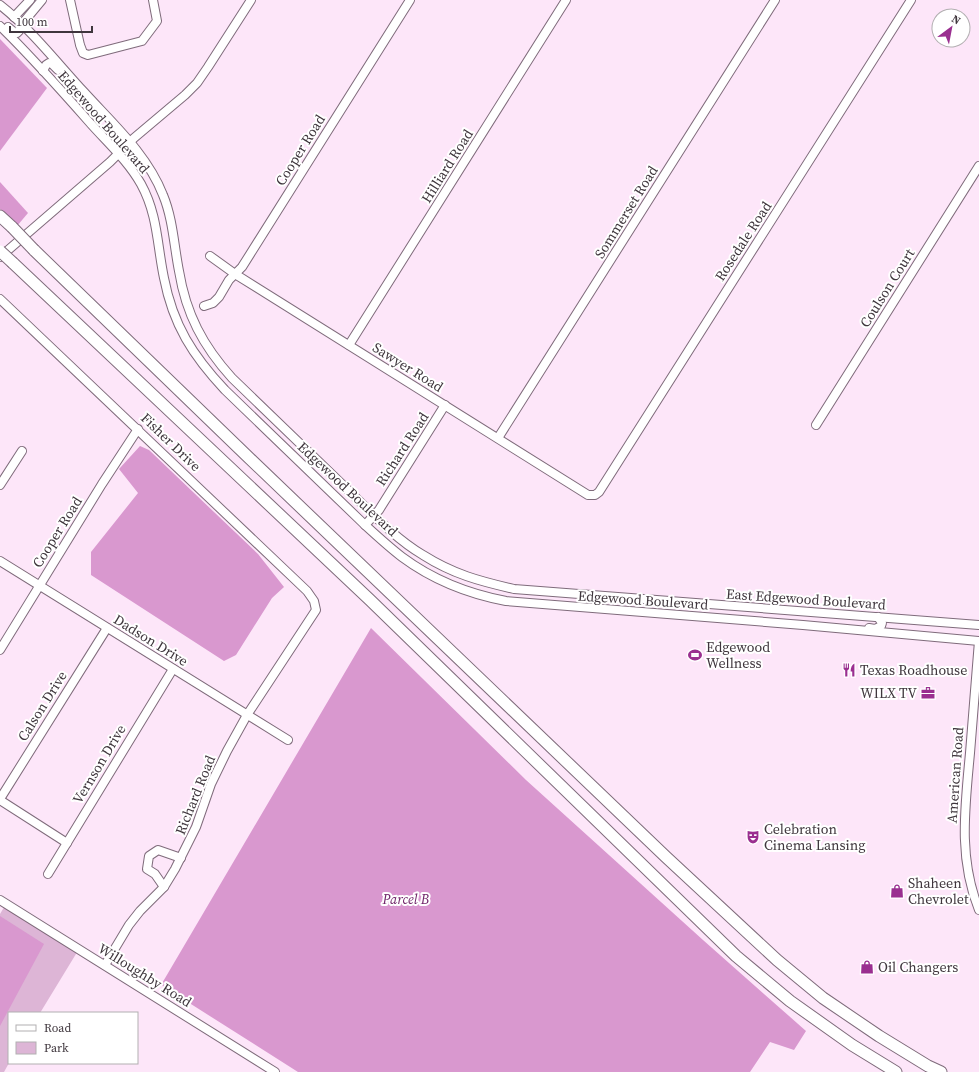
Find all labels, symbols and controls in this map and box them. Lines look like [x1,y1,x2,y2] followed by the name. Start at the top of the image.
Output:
[10,8,92,34] scale bar
[931,8,971,48] north arrow
[949,11,963,28] text: N
[16,14,48,30] text: 100 m
[54,66,154,178] street label: Edgewood Boulevard
[270,111,330,189] street label: Cooper Road
[416,125,478,207] street label: Hilliard Road
[589,162,663,262] street label: Sommerset Road
[710,197,776,285] street label: Rosedale Road
[855,244,919,331] street label: Coulson Court
[369,337,447,397] street label: Sawyer Road
[137,408,205,476] street label: Fisher Drive
[371,408,433,490] street label: Richard Road
[293,437,403,541] street label: Edgewood Boulevard
[27,493,87,571] street label: Cooper Road
[725,583,887,615] street label: East Edgewood Boulevard
[577,585,709,615] street label: Edgewood Boulevard
[110,609,192,671] street label: Dadson Drive
[706,637,770,673] place label: Edgewood Wellness
[687,647,703,663] sports icon: Edgewood Wellness
[860,660,967,680] place label: Texas Roadhouse
[841,662,857,678] restaurant icon: Texas Roadhouse
[12,667,72,745] street label: Calson Drive
[860,683,918,703] place label: WILX TV
[920,685,936,701] office icon: WILX TV
[67,721,131,807] street label: Vernson Drive
[942,726,968,824] street label: American Road
[170,752,220,838] street label: Richard Road
[764,819,866,855] place label: Celebration Cinema Lansing
[745,829,761,845] theatre icon: Celebration Cinema Lansing
[908,873,969,909] place label: Shaheen Chevrolet
[889,883,905,899] shop icon: Shaheen Chevrolet
[381,889,430,909] park label: Parcel B
[94,938,196,1012] street label: Willoughby Road
[878,957,958,977] place label: Oil Changers
[859,959,875,975] shop icon: Oil Changers
[8,1012,138,1064] legend
[44,1020,71,1036] text: Road
[44,1040,69,1056] text: Park

